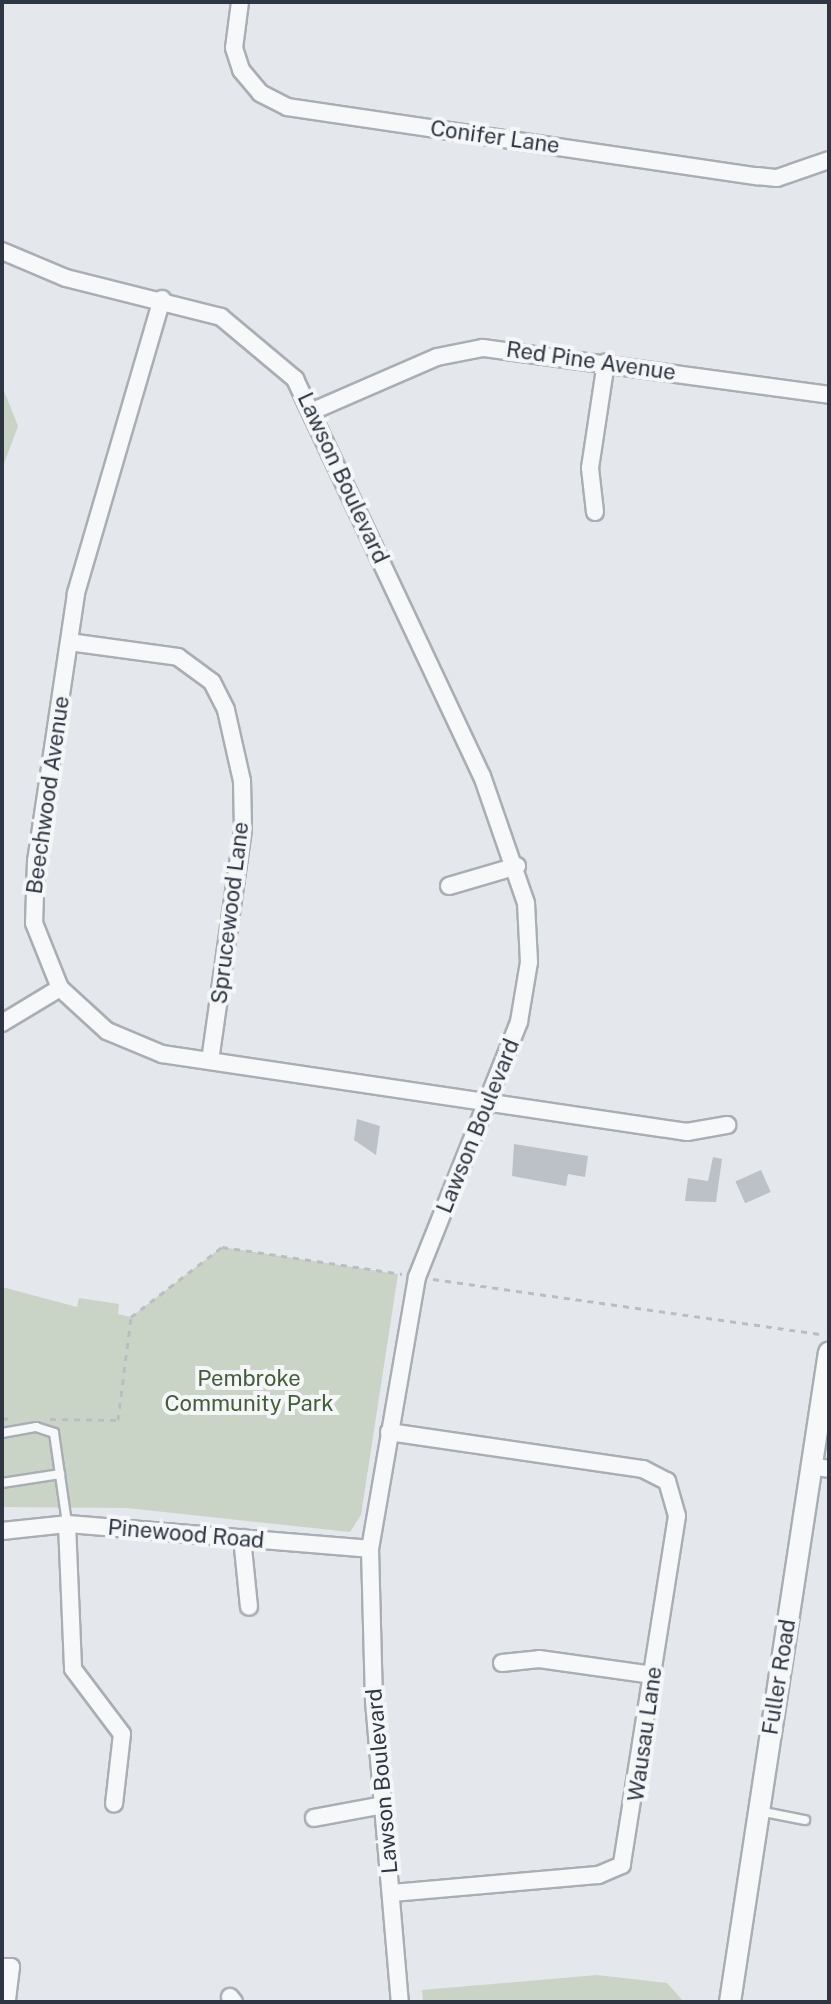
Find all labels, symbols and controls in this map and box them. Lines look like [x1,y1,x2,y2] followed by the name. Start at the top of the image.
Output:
[429,115,561,159] street label: Conifer Lane
[504,336,678,386] street label: Red Pine Avenue
[292,388,394,568] street label: Lawson Boulevard
[21,694,75,896] street label: Beechwood Avenue
[206,820,254,1006] street label: Sprucewood Lane
[431,1035,525,1217] street label: Lawson Boulevard
[164,1365,334,1416] park label: Pembroke Community Park
[107,1514,265,1554] street label: Pinewood Road
[757,1617,801,1737] street label: Fuller Road
[622,1665,668,1803] street label: Wausau Lane
[361,1687,403,1875] street label: Lawson Boulevard

